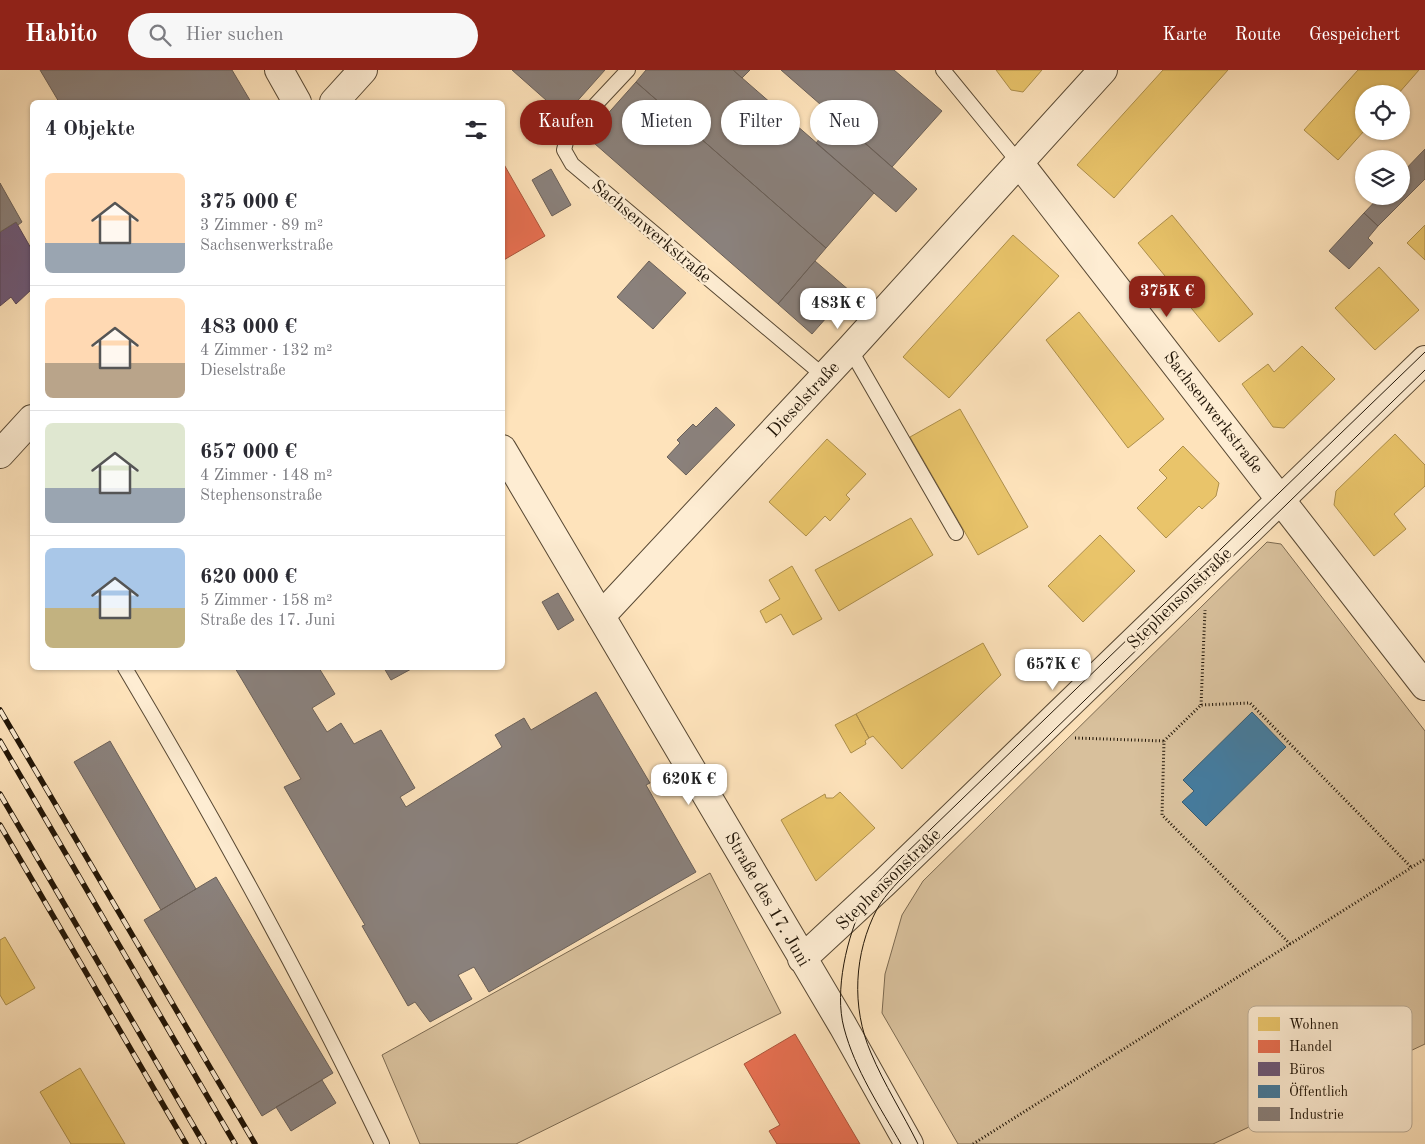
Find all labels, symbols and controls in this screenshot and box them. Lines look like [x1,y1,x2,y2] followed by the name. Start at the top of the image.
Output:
[128,13,478,58] search box
[146,21,174,49] icon: search
[25,23,98,47] text: Habito
[186,26,284,45] text: Hier suchen
[1162,26,1207,44] text: Karte
[1235,26,1281,44] text: Route
[1309,26,1400,44] text: Gespeichert
[1355,85,1410,205] map controls
[1355,85,1410,140] button: locate
[520,100,612,145] chip: Kaufen
[622,100,711,145] chip: Mieten
[721,100,800,145] chip: Filter
[810,100,878,145] chip: Neu
[462,116,490,144] icon: filters
[45,119,135,140] text: 4 Objekte
[1355,150,1410,205] button: layers
[588,177,715,287] street label: Sachsenwerkstraße
[200,192,297,213] text: 375 000 €
[85,193,145,253] icon: home
[200,218,323,234] text: 3 Zimmer · 89 m²
[200,238,333,254] text: Sachsenwerkstraße
[1126,276,1208,318] pin: 375K €
[1140,284,1194,300] text: 375K €
[797,288,879,330] pin: 483K €
[811,296,865,312] text: 483K €
[200,317,297,338] text: 483 000 €
[85,318,145,378] icon: home
[200,343,332,359] text: 4 Zimmer · 132 m²
[1160,348,1266,477] street label: Sachsenwerkstraße
[764,358,843,441] street label: Dieselstraße
[200,363,286,379] text: Dieselstraße
[200,442,297,463] text: 657 000 €
[85,443,145,503] icon: home
[200,468,332,484] text: 4 Zimmer · 148 m²
[200,488,322,504] text: Stephensonstraße
[1124,545,1235,653] street label: Stephensonstraße
[200,567,297,588] text: 620 000 €
[85,568,145,628] icon: home
[200,593,332,609] text: 5 Zimmer · 158 m²
[200,613,335,629] text: Straße des 17. Juni
[1012,648,1094,691] pin: 657K €
[1026,657,1080,673] text: 657K €
[648,764,730,806] pin: 620K €
[662,772,716,788] text: 620K €
[833,826,944,934] street label: Stephensonstraße
[721,829,813,970] street label: Straße des 17. Juni
[1248,1006,1412,1132] legend
[1289,1018,1339,1032] text: Wohnen
[1289,1040,1332,1054] text: Handel
[1289,1063,1325,1077] text: Büros
[1289,1082,1349,1099] text: Öffentlich
[1289,1108,1344,1122] text: Industrie

